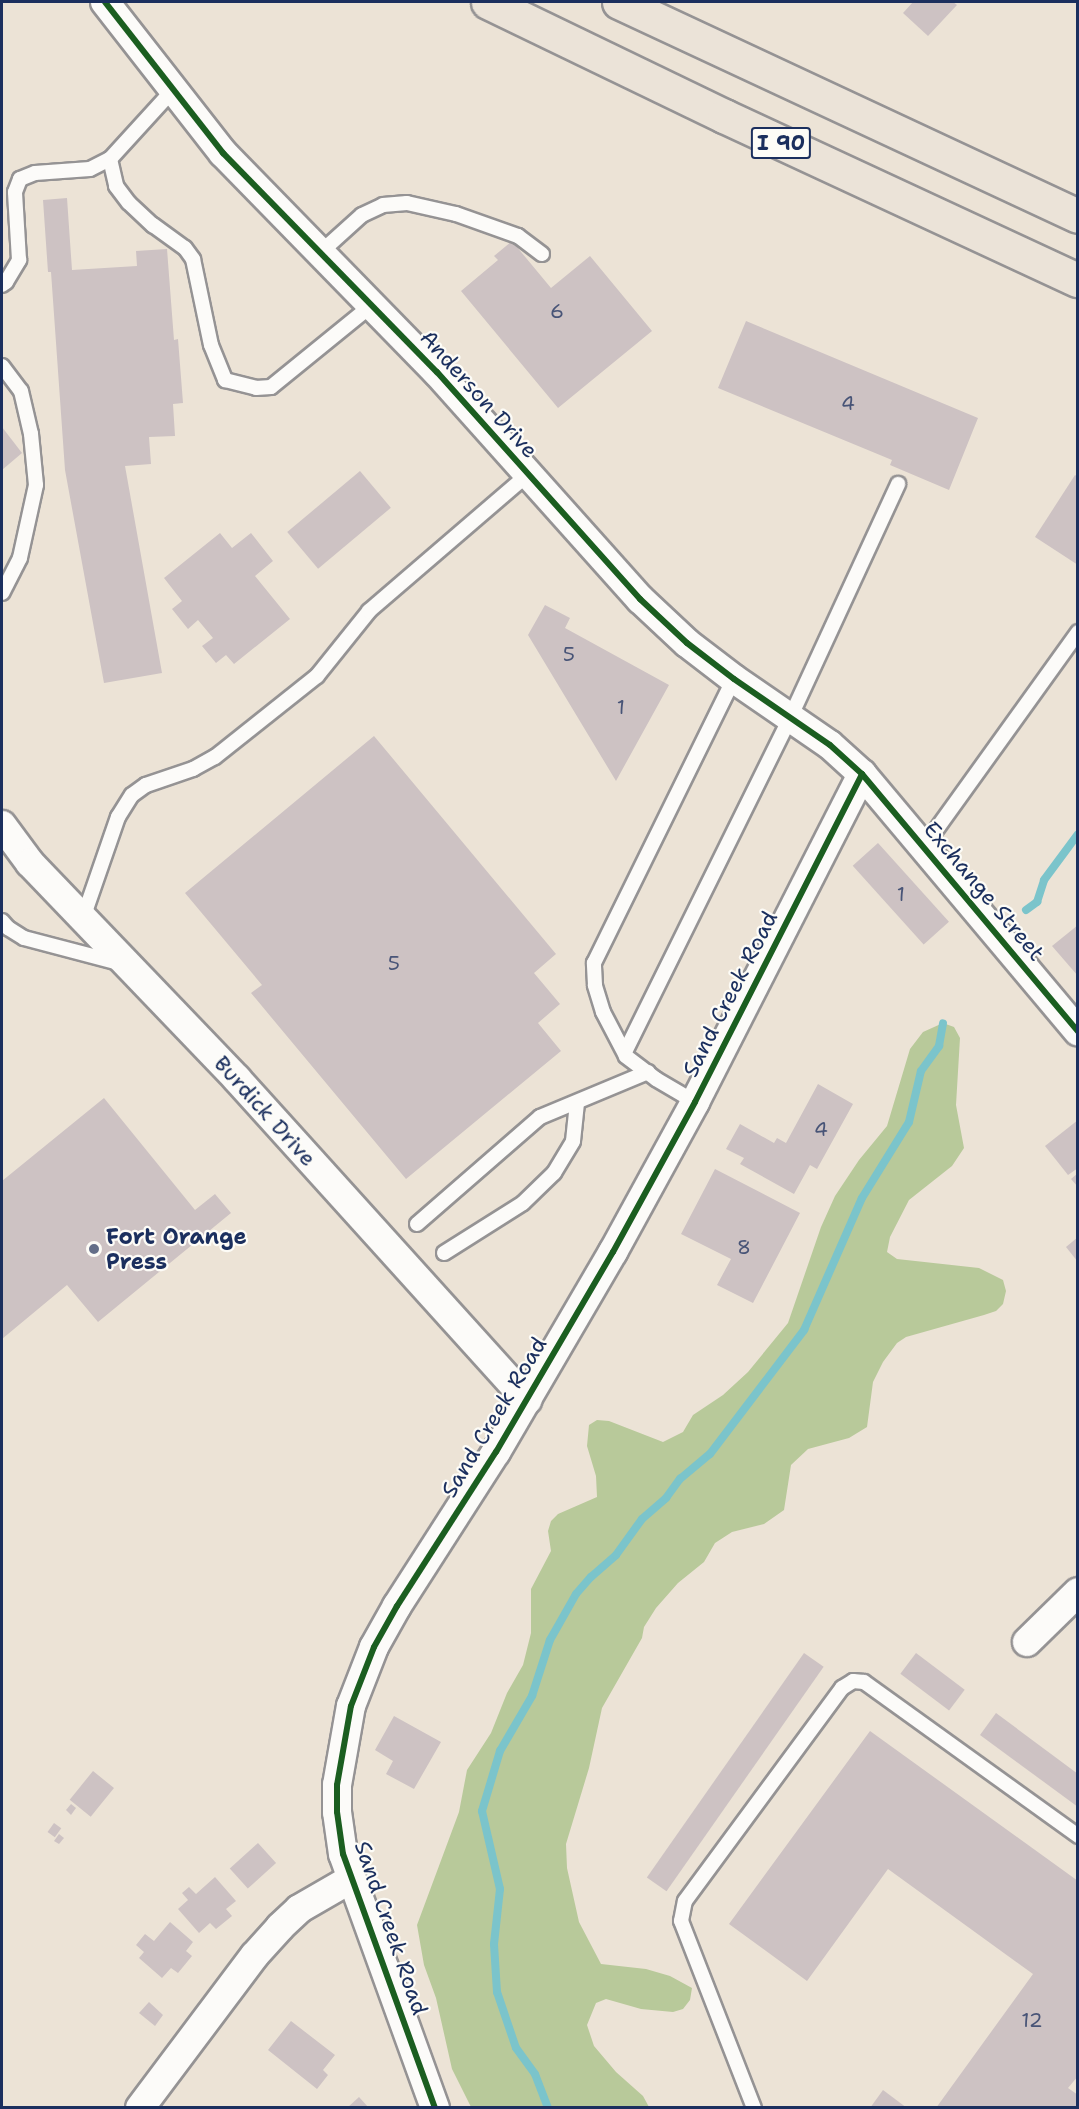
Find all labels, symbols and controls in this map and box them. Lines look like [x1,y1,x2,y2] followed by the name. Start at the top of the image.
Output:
[750,125,812,161] road number: I 90
[550,299,564,323] house number: 6
[415,324,543,464] street label: Anderson Drive
[841,391,855,415] house number: 4
[563,642,575,666] house number: 5
[617,695,625,719] house number: 1
[918,816,1050,966] street label: Exchange Street
[897,882,905,906] house number: 1
[677,907,783,1081] street label: Sand Creek Road
[388,951,400,975] house number: 5
[209,1050,321,1172] street label: Burdick Drive
[814,1117,828,1141] house number: 4
[106,1223,247,1274] place label: Fort Orange Press
[737,1235,751,1259] house number: 8
[87,1242,101,1256] marker: Fort Orange Press
[436,1332,552,1502] street label: Sand Creek Road
[349,1838,433,2018] street label: Sand Creek Road
[1021,2008,1043,2032] house number: 12

